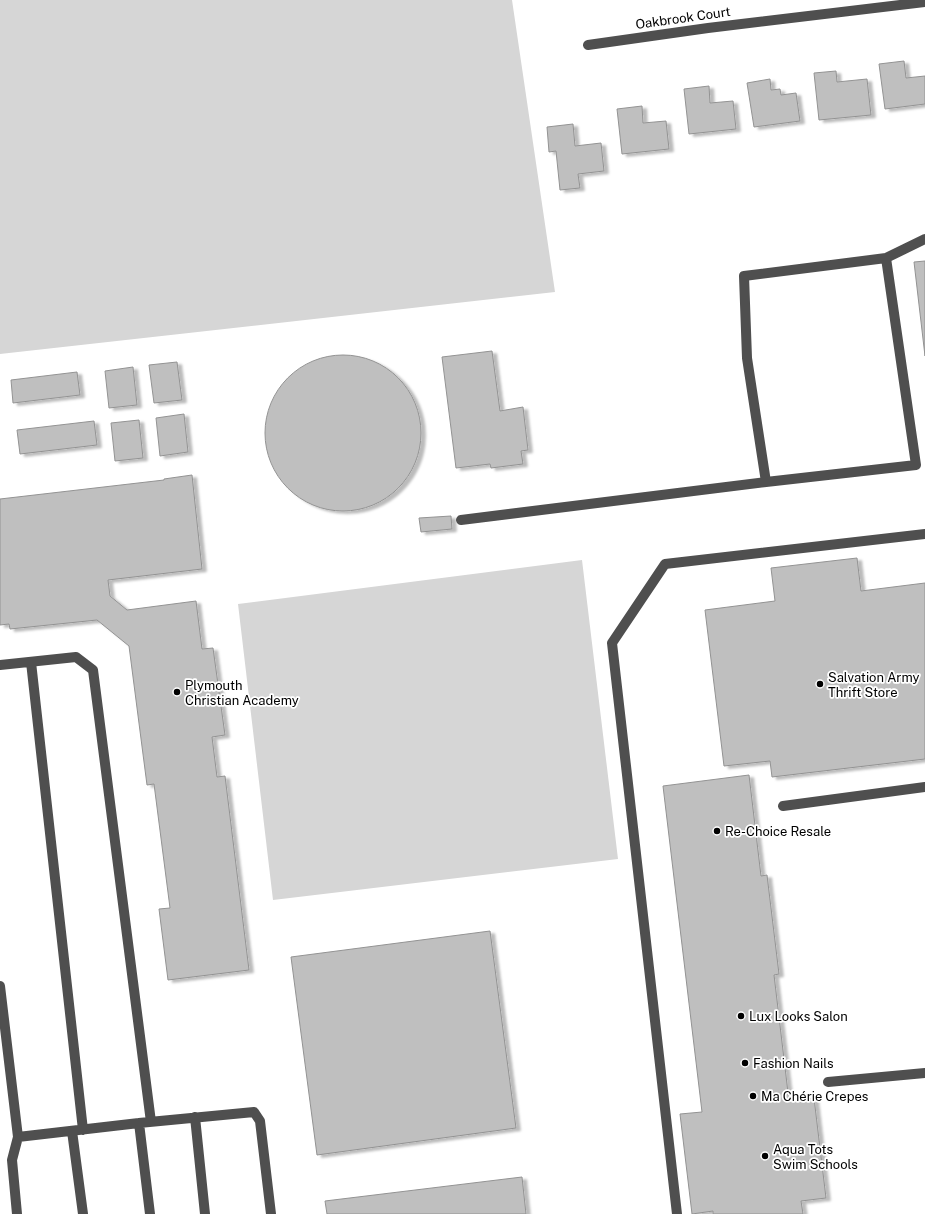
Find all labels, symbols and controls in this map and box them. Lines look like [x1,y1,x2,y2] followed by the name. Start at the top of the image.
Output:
[635,4,731,32] street label: Oakbrook Court
[828,670,919,700] place label: Salvation Army Thrift Store
[185,678,299,708] place label: Plymouth Christian Academy
[815,679,825,689] marker: Salvation Army Thrift Store
[172,687,182,697] marker: Plymouth Christian Academy
[725,824,831,839] place label: Re-Choice Resale
[712,826,722,836] marker: Re-Choice Resale
[749,1009,848,1024] place label: Lux Looks Salon
[736,1011,746,1021] marker: Lux Looks Salon
[753,1056,834,1071] place label: Fashion Nails
[740,1058,750,1068] marker: Fashion Nails
[761,1089,868,1104] place label: Ma Chérie Crepes
[748,1091,758,1101] marker: Ma Chérie Crepes
[773,1142,858,1172] place label: Aqua Tots Swim Schools
[760,1151,770,1161] marker: Aqua Tots Swim Schools

